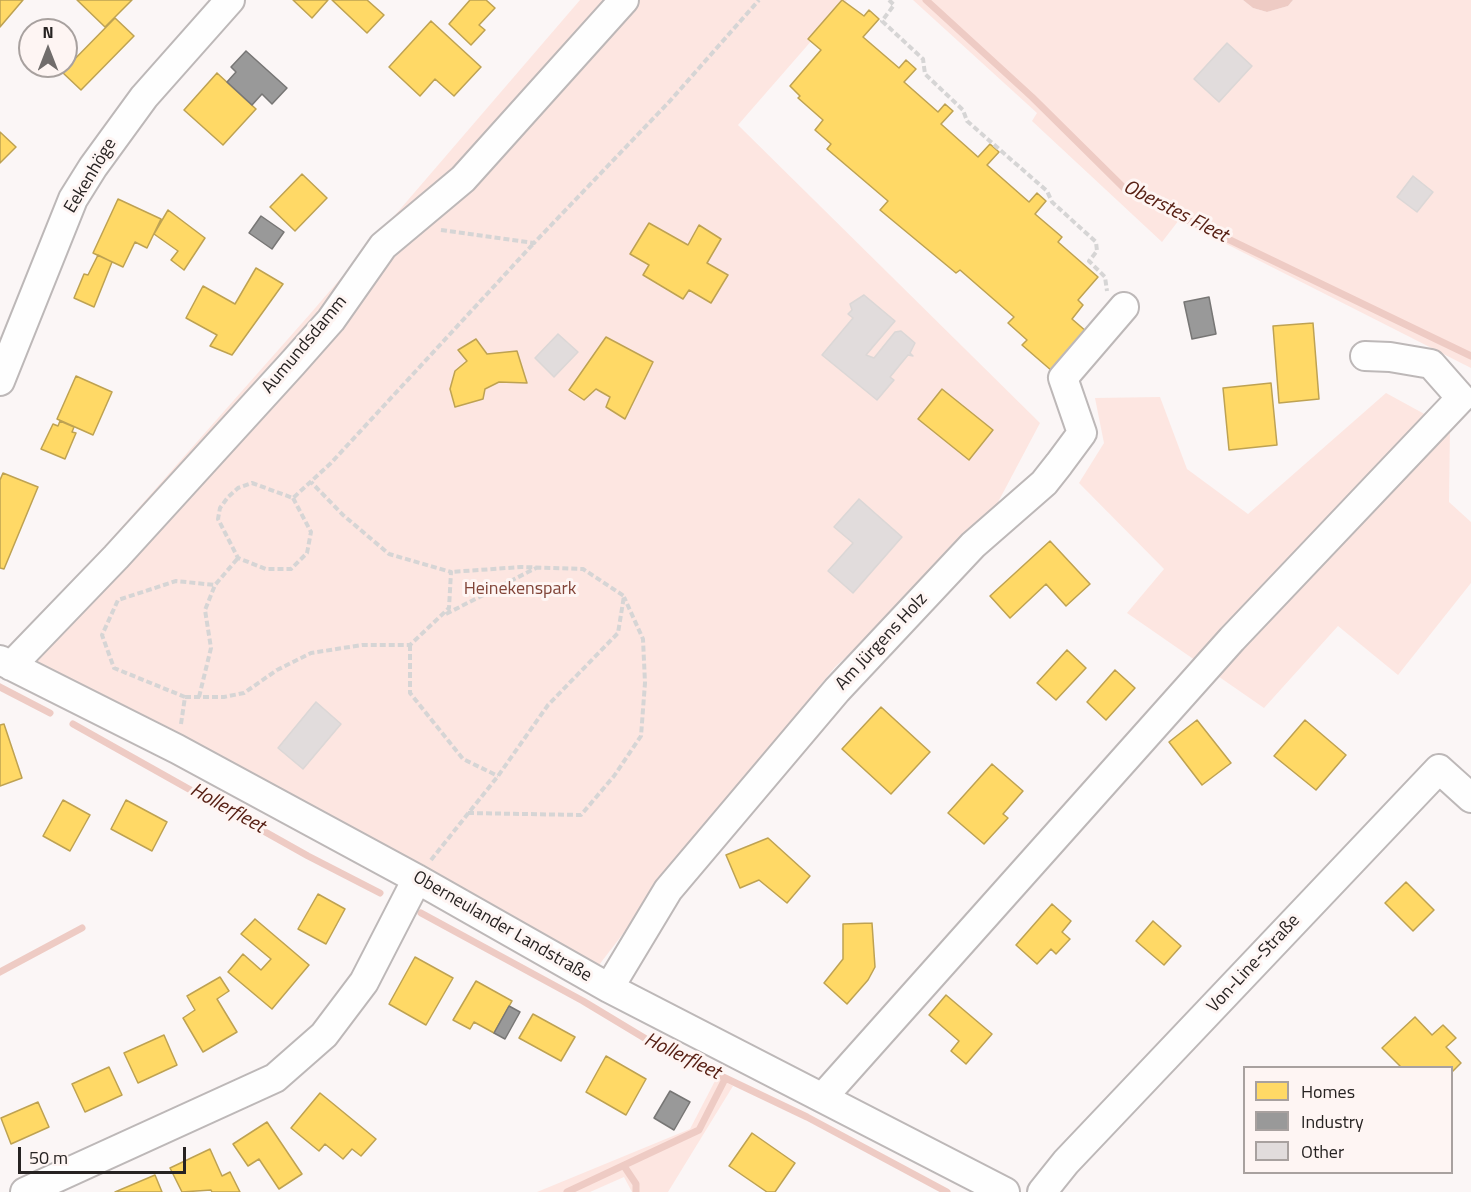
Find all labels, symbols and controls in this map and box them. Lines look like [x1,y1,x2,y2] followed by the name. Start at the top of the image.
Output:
[18,18,78,78] north arrow
[42,20,54,44] text: N
[60,135,122,217] street label: Eekenhöge
[1119,175,1231,249] water label: Oberstes Fleet
[258,292,352,398] street label: Aumundsdamm
[464,579,576,601] park label: Heinekenspark
[832,589,932,695] street label: Am Jürgens Holz
[185,779,269,839] water label: Hollerfleet
[409,867,595,987] street label: Oberneulander Landstraße
[1203,910,1305,1018] street label: Von-Line-Straße
[640,1028,724,1086] water label: Hollerfleet
[1243,1066,1453,1174] legend
[1301,1078,1355,1105] text: Homes
[1301,1108,1364,1135] text: Industry
[21,1135,189,1173] scale bar
[1301,1138,1344,1165] text: Other
[29,1144,68,1171] text: 50 m

